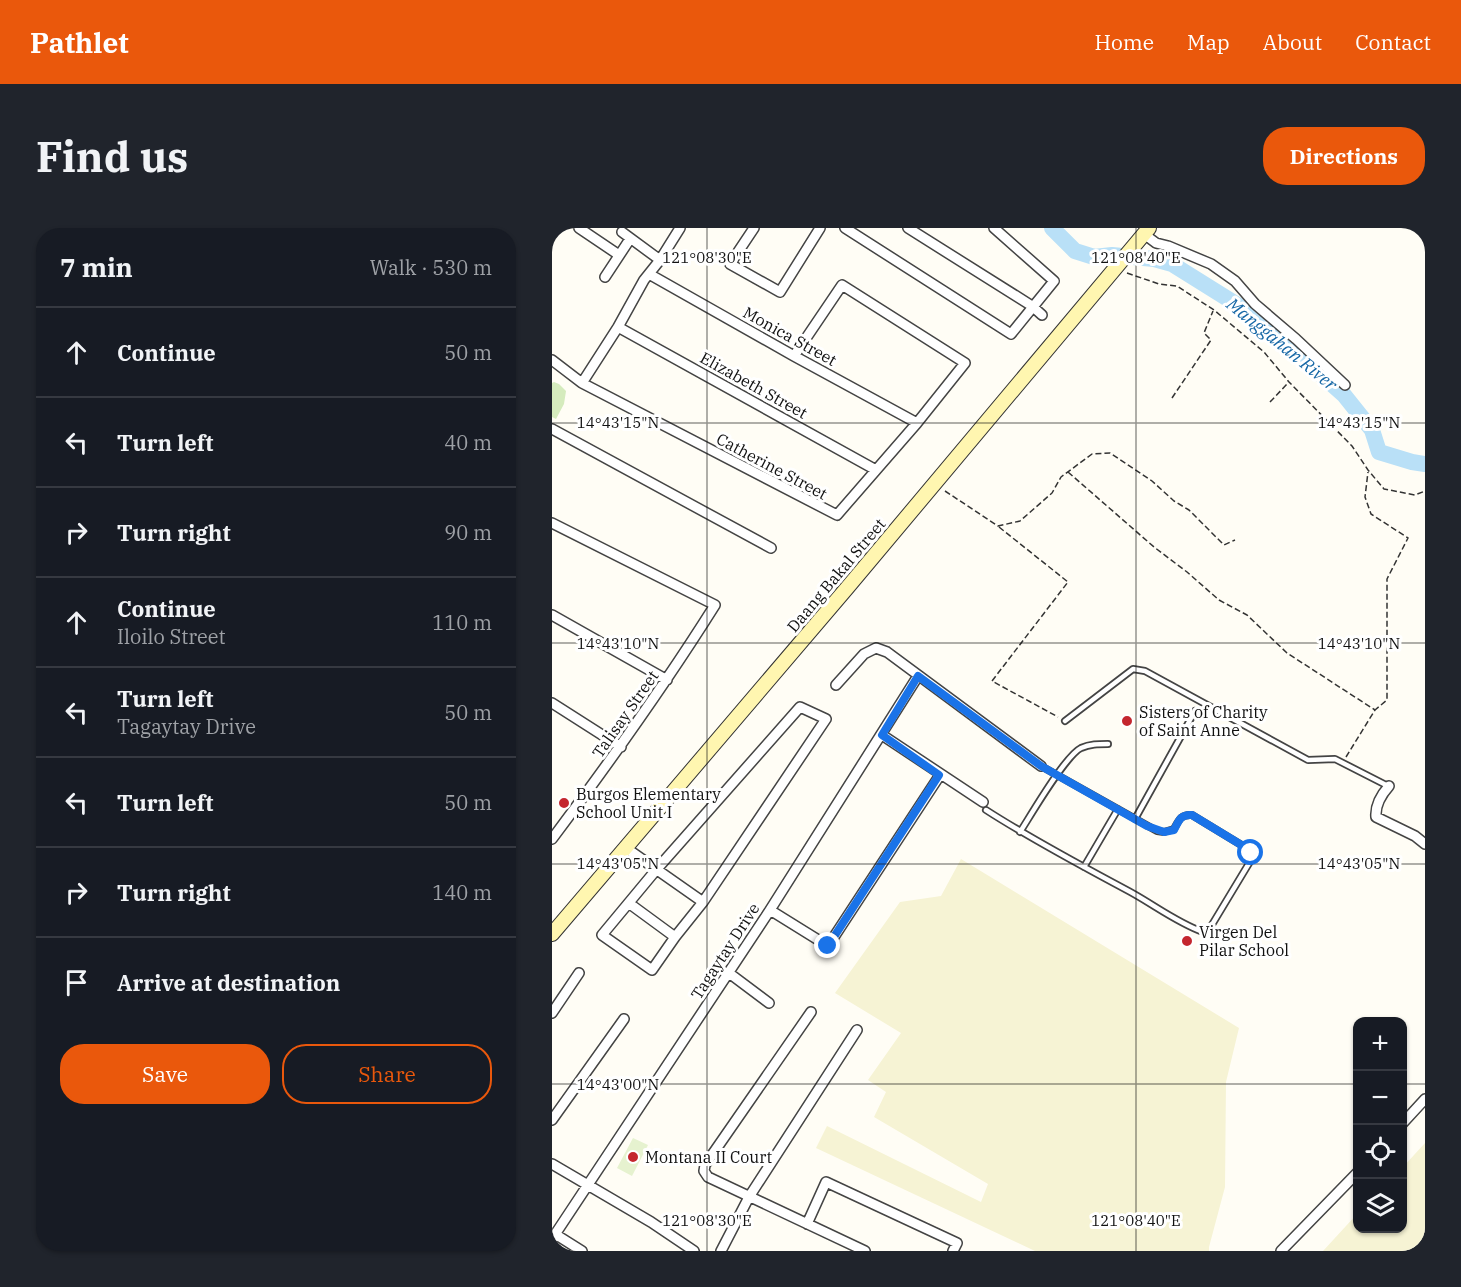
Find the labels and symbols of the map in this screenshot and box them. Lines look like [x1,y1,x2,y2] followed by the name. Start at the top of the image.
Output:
[662,248,752,267] text: 121°08'30"E
[1091,248,1181,267] text: 121°08'40"E
[1221,292,1343,396] water label: Manggahan River
[740,302,841,370] street label: Monica Street
[697,347,811,423] street label: Elizabeth Street
[577,413,659,432] text: 14°43'15"N
[1318,413,1400,432] text: 14°43'15"N
[713,428,831,504] street label: Catherine Street
[783,514,890,636] street label: Daang Bakal Street
[577,634,659,653] text: 14°43'10"N
[1318,634,1400,653] text: 14°43'10"N
[588,666,663,761] street label: Talisay Street
[1139,702,1268,740] place label: Sisters of Charity of Saint Anne
[1120,714,1134,728] marker: Sisters of Charity of Saint Anne
[576,784,721,822] place label: Burgos Elementary School Unit I
[557,796,571,810] marker: Burgos Elementary School Unit I
[1237,839,1263,865] route start
[577,854,659,873] text: 14°43'05"N
[1318,854,1400,873] text: 14°43'05"N
[686,899,764,1003] street label: Tagaytay Drive
[1199,922,1289,960] place label: Virgen Del Pilar School
[814,932,840,958] route end
[1180,934,1194,948] marker: Virgen Del Pilar School
[577,1075,659,1094] text: 14°43'00"N
[645,1147,772,1167] place label: Montana II Court
[626,1150,640,1164] marker: Montana II Court
[662,1211,752,1230] text: 121°08'30"E
[1091,1211,1181,1230] text: 121°08'40"E

